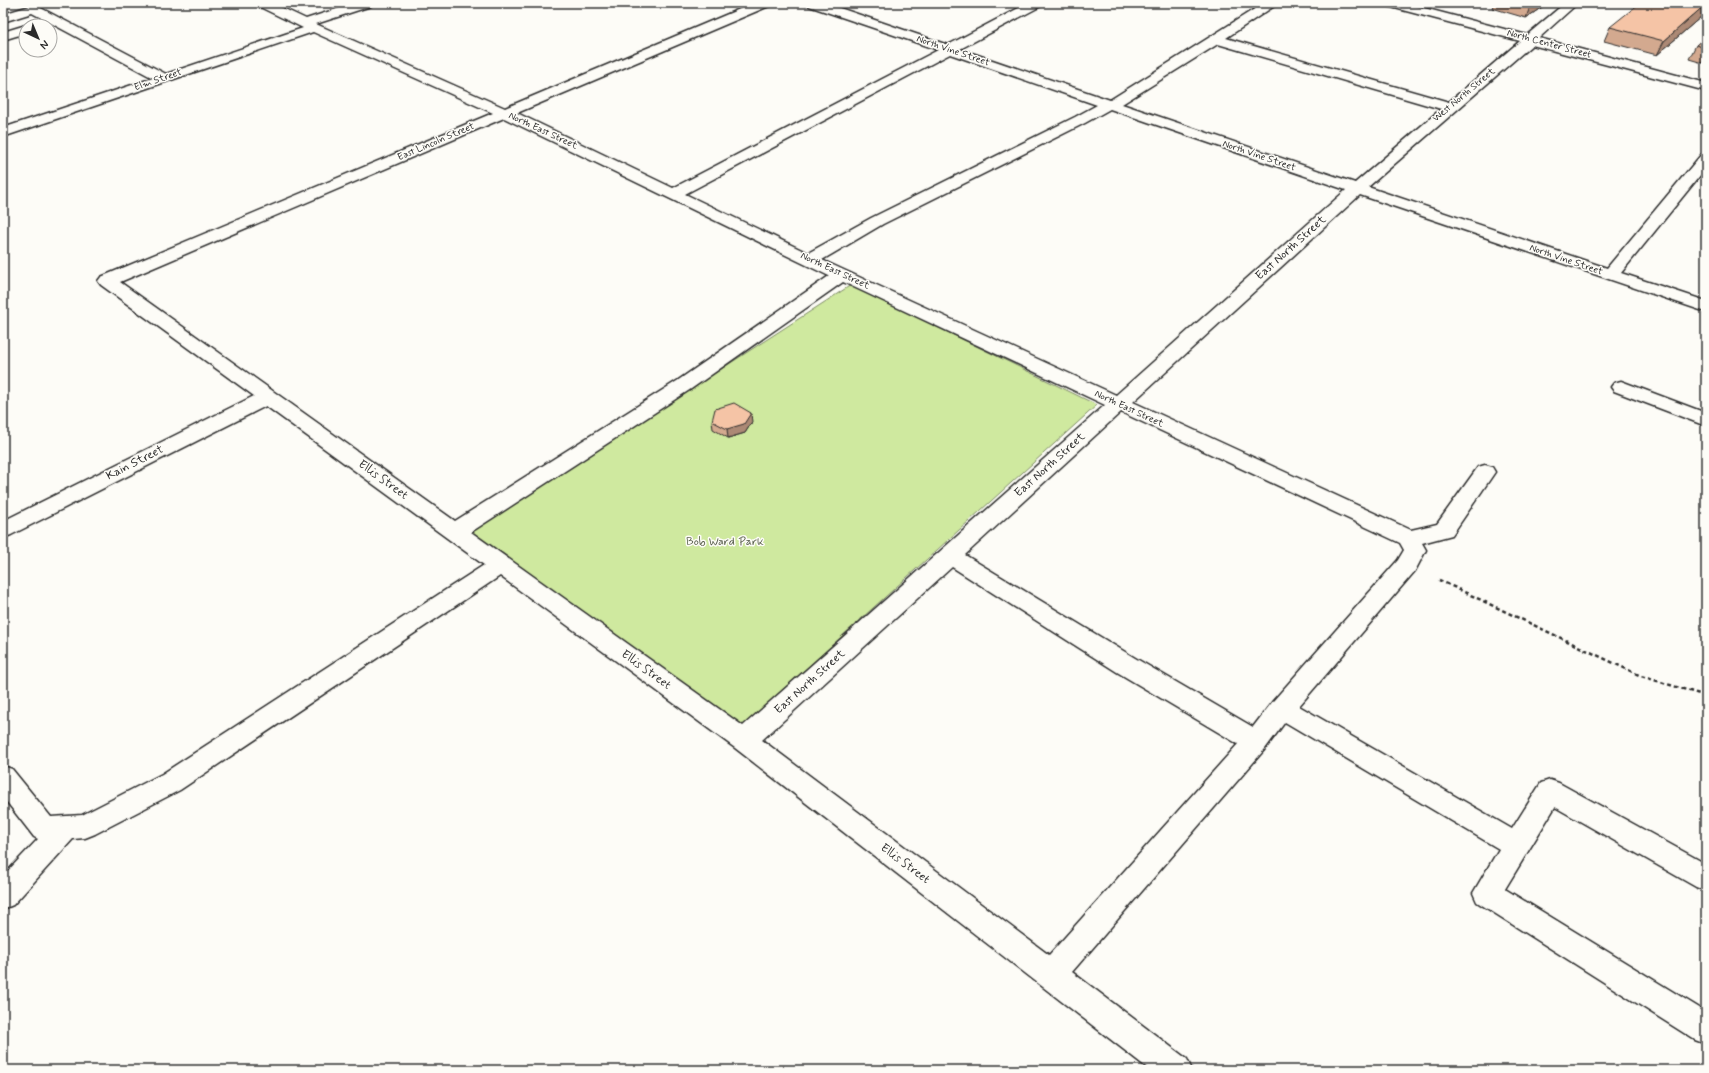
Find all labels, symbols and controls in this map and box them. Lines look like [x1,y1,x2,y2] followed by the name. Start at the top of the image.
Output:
[18,18,58,58] north arrow
[1506,27,1593,62] street label: North Center Street
[915,31,992,70] street label: North Vine Street
[37,37,52,52] text: N
[1430,65,1498,125] street label: West North Street
[132,66,184,94] street label: Elm Street
[506,109,580,153] street label: North East Street
[396,120,477,164] street label: East Lincoln Street
[1221,136,1298,175] street label: North Vine Street
[1252,212,1330,284] street label: East North Street
[1528,240,1605,279] street label: North Vine Street
[798,249,872,293] street label: North East Street
[1092,387,1166,431] street label: North East Street
[1011,429,1089,501] street label: East North Street
[104,442,167,484] street label: Kain Street
[355,457,411,504] street label: Ellis Street
[686,534,764,550] park label: Bob Ward Park
[771,646,849,718] street label: East North Street
[618,647,674,694] street label: Ellis Street
[877,840,933,888] street label: Ellis Street

